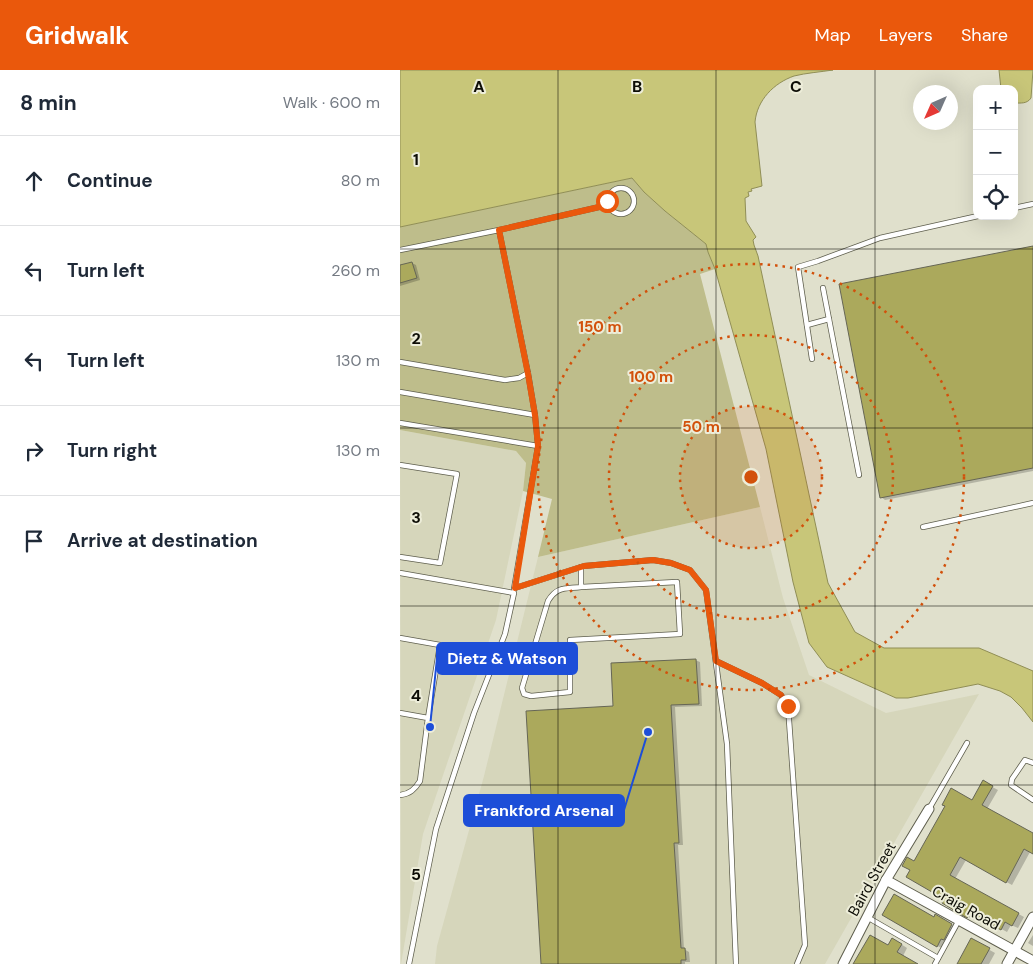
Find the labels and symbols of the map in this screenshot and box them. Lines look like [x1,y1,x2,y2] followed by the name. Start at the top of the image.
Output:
[473,76,485,97] text: A
[632,76,642,97] text: B
[790,76,802,97] text: C
[913,85,958,130] north arrow
[413,149,419,170] text: 1
[596,190,619,213] route start
[579,317,622,337] text: 150 m
[411,328,421,349] text: 2
[629,367,673,387] text: 100 m
[682,417,720,437] text: 50 m
[742,468,760,486] centre of rings
[411,507,421,528] text: 3
[437,643,577,674] callout: Dietz & Watson
[447,648,567,669] text: Dietz & Watson
[411,685,421,706] text: 4
[777,695,800,718] route end
[464,795,624,826] callout: Frankford Arsenal
[474,800,614,821] text: Frankford Arsenal
[843,838,901,920] street label: Baird Street
[411,864,421,885] text: 5
[928,881,1004,935] street label: Craig Road

